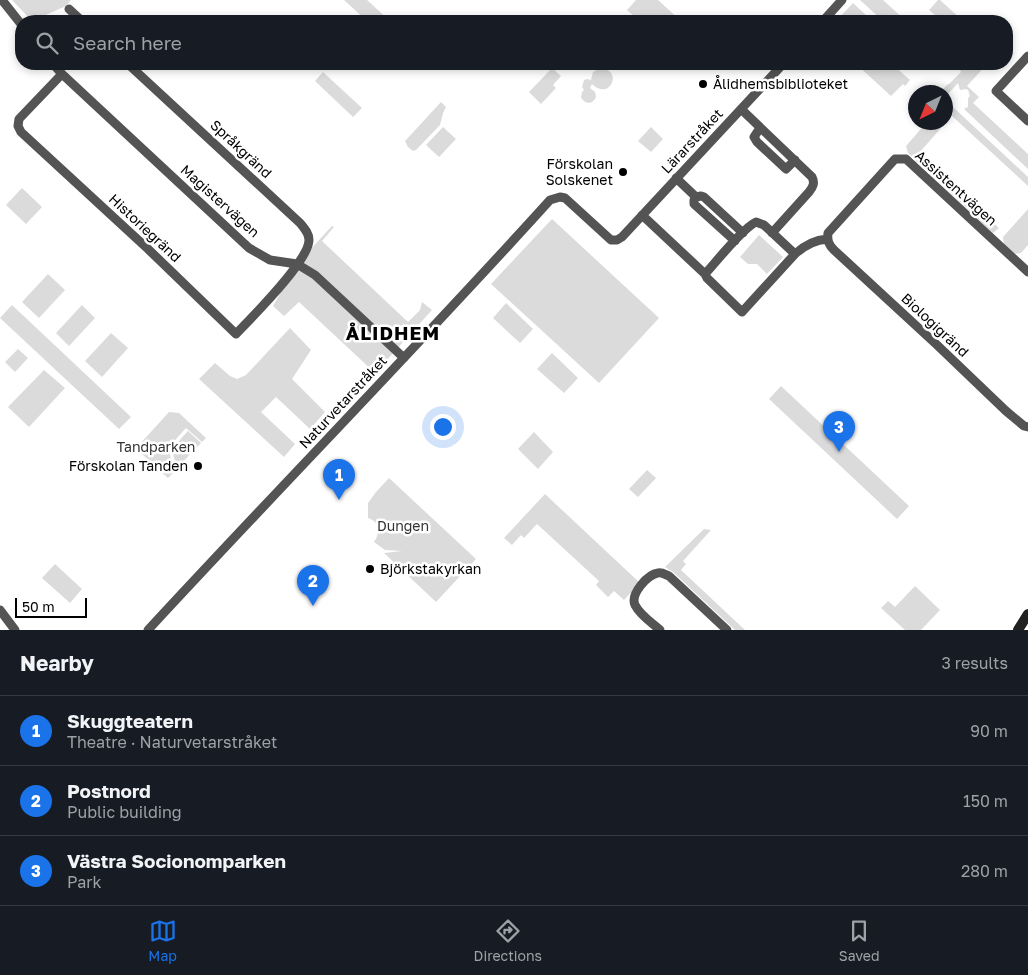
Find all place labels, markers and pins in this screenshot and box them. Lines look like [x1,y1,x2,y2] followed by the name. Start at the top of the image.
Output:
[713,75,848,92] place label: Ålidhemsbiblioteket
[697,78,709,90] marker: Ålidhemsbiblioteket
[546,155,613,188] place label: Förskolan Solskenet
[617,166,629,178] marker: Förskolan Solskenet
[823,411,855,452] pin: 3
[69,457,188,474] place label: Förskolan Tanden
[323,459,355,500] pin: 1
[192,460,204,472] marker: Förskolan Tanden
[380,560,481,577] place label: Björkstakyrkan
[364,563,376,575] marker: Björkstakyrkan
[297,565,329,606] pin: 2

